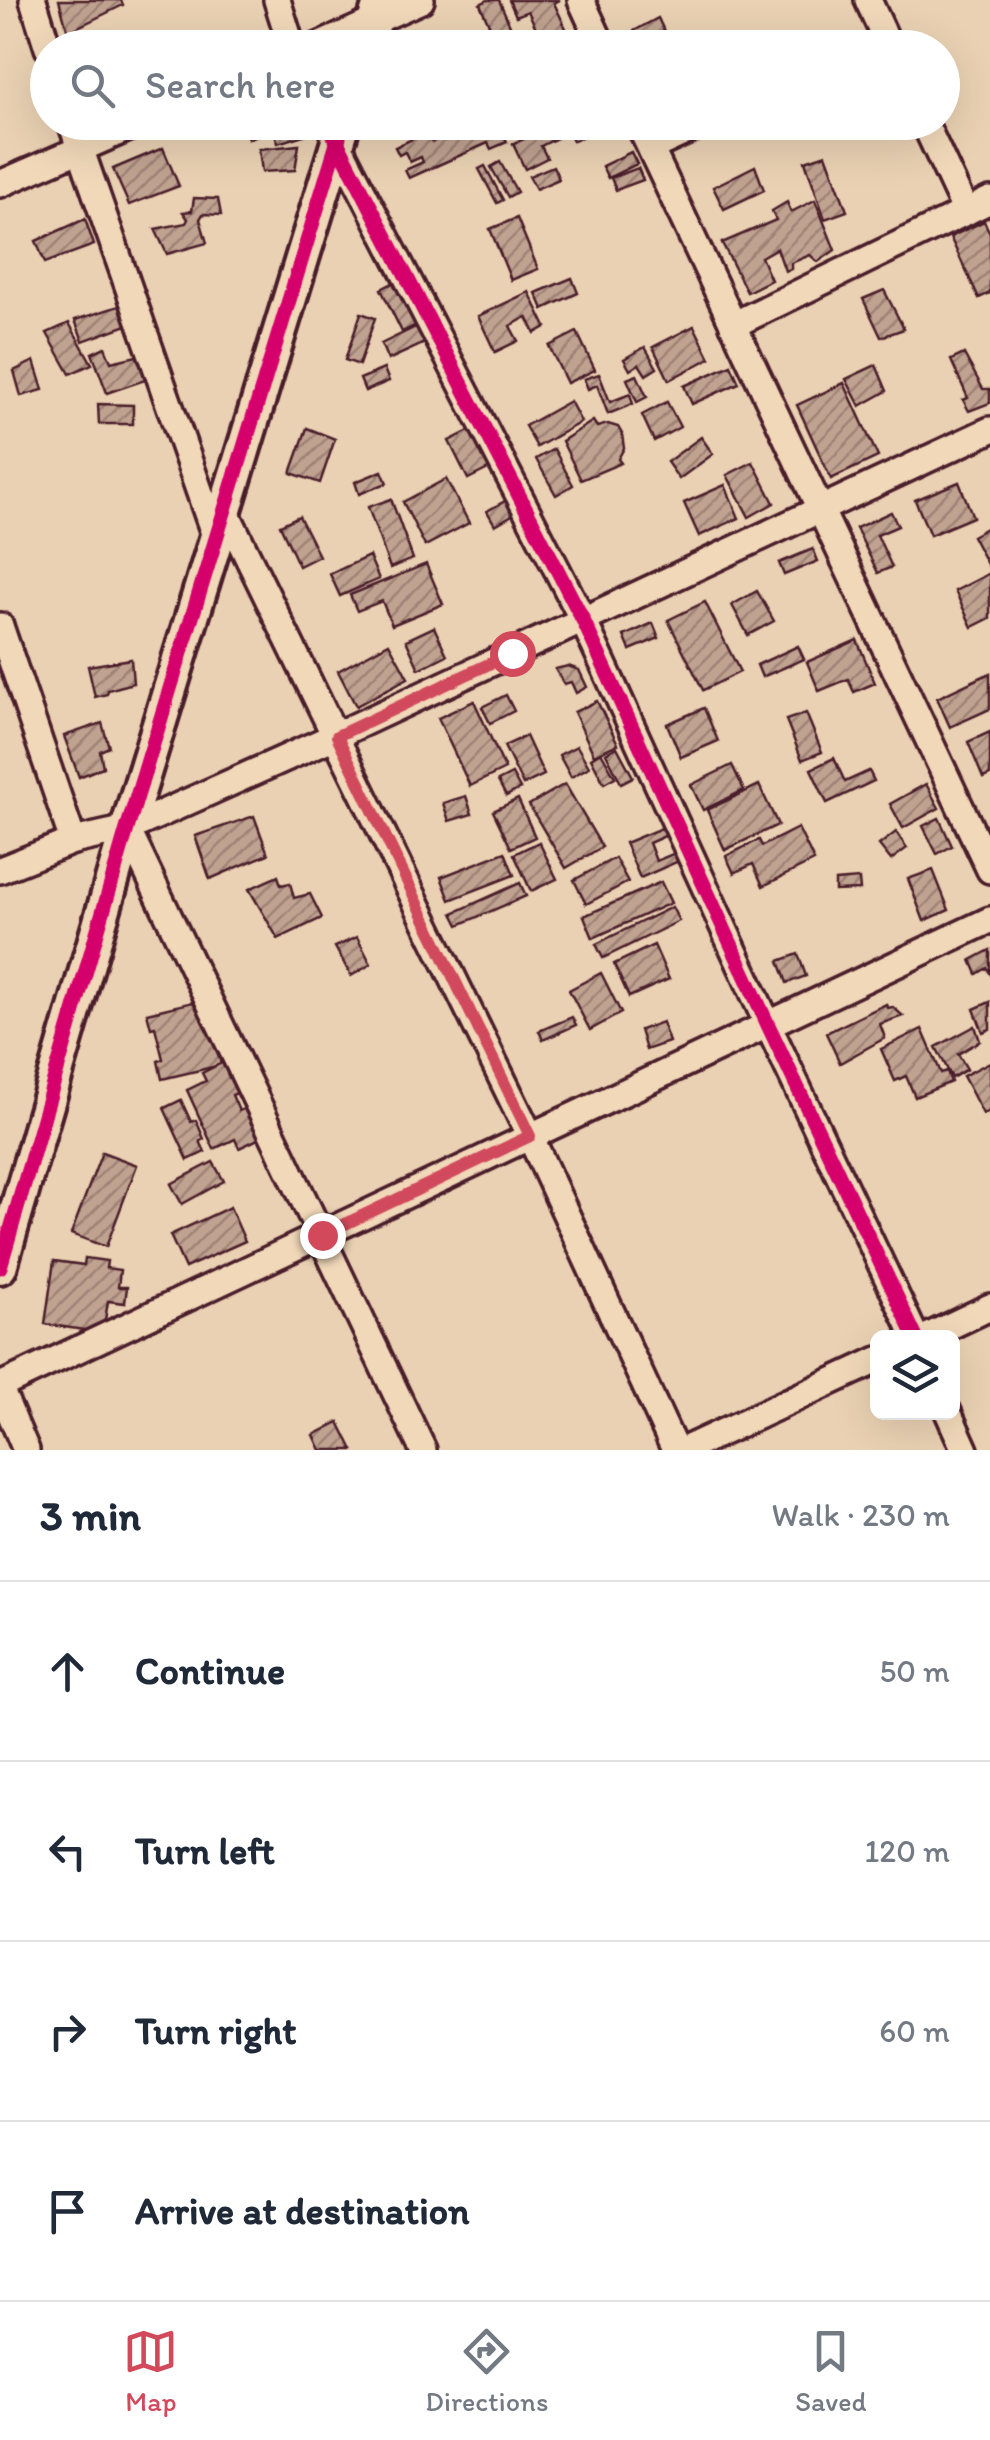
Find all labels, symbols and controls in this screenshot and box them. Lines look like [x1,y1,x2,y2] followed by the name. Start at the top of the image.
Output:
[30,30,960,140] search box
[65,58,120,113] icon: search
[145,62,336,108] text: Search here
[490,631,536,677] route start
[300,1213,346,1259] route end
[870,1330,960,1420] map controls
[870,1330,960,1420] button: layers
[40,1490,141,1541] text: 3 min
[772,1496,950,1534] text: Walk · 230 m
[40,1644,95,1699] icon: ahead
[135,1648,285,1694] text: Continue
[879,1652,950,1690] text: 50 m
[40,1824,95,1879] icon: left
[135,1828,275,1874] text: Turn left
[864,1832,950,1870] text: 120 m
[40,2004,95,2059] icon: right
[135,2008,297,2054] text: Turn right
[879,2012,950,2050] text: 60 m
[40,2184,95,2239] icon: arrive
[135,2188,470,2234] text: Arrive at destination
[123,2324,178,2418] tab: Map
[425,2324,548,2418] tab: Directions
[795,2324,867,2418] tab: Saved

